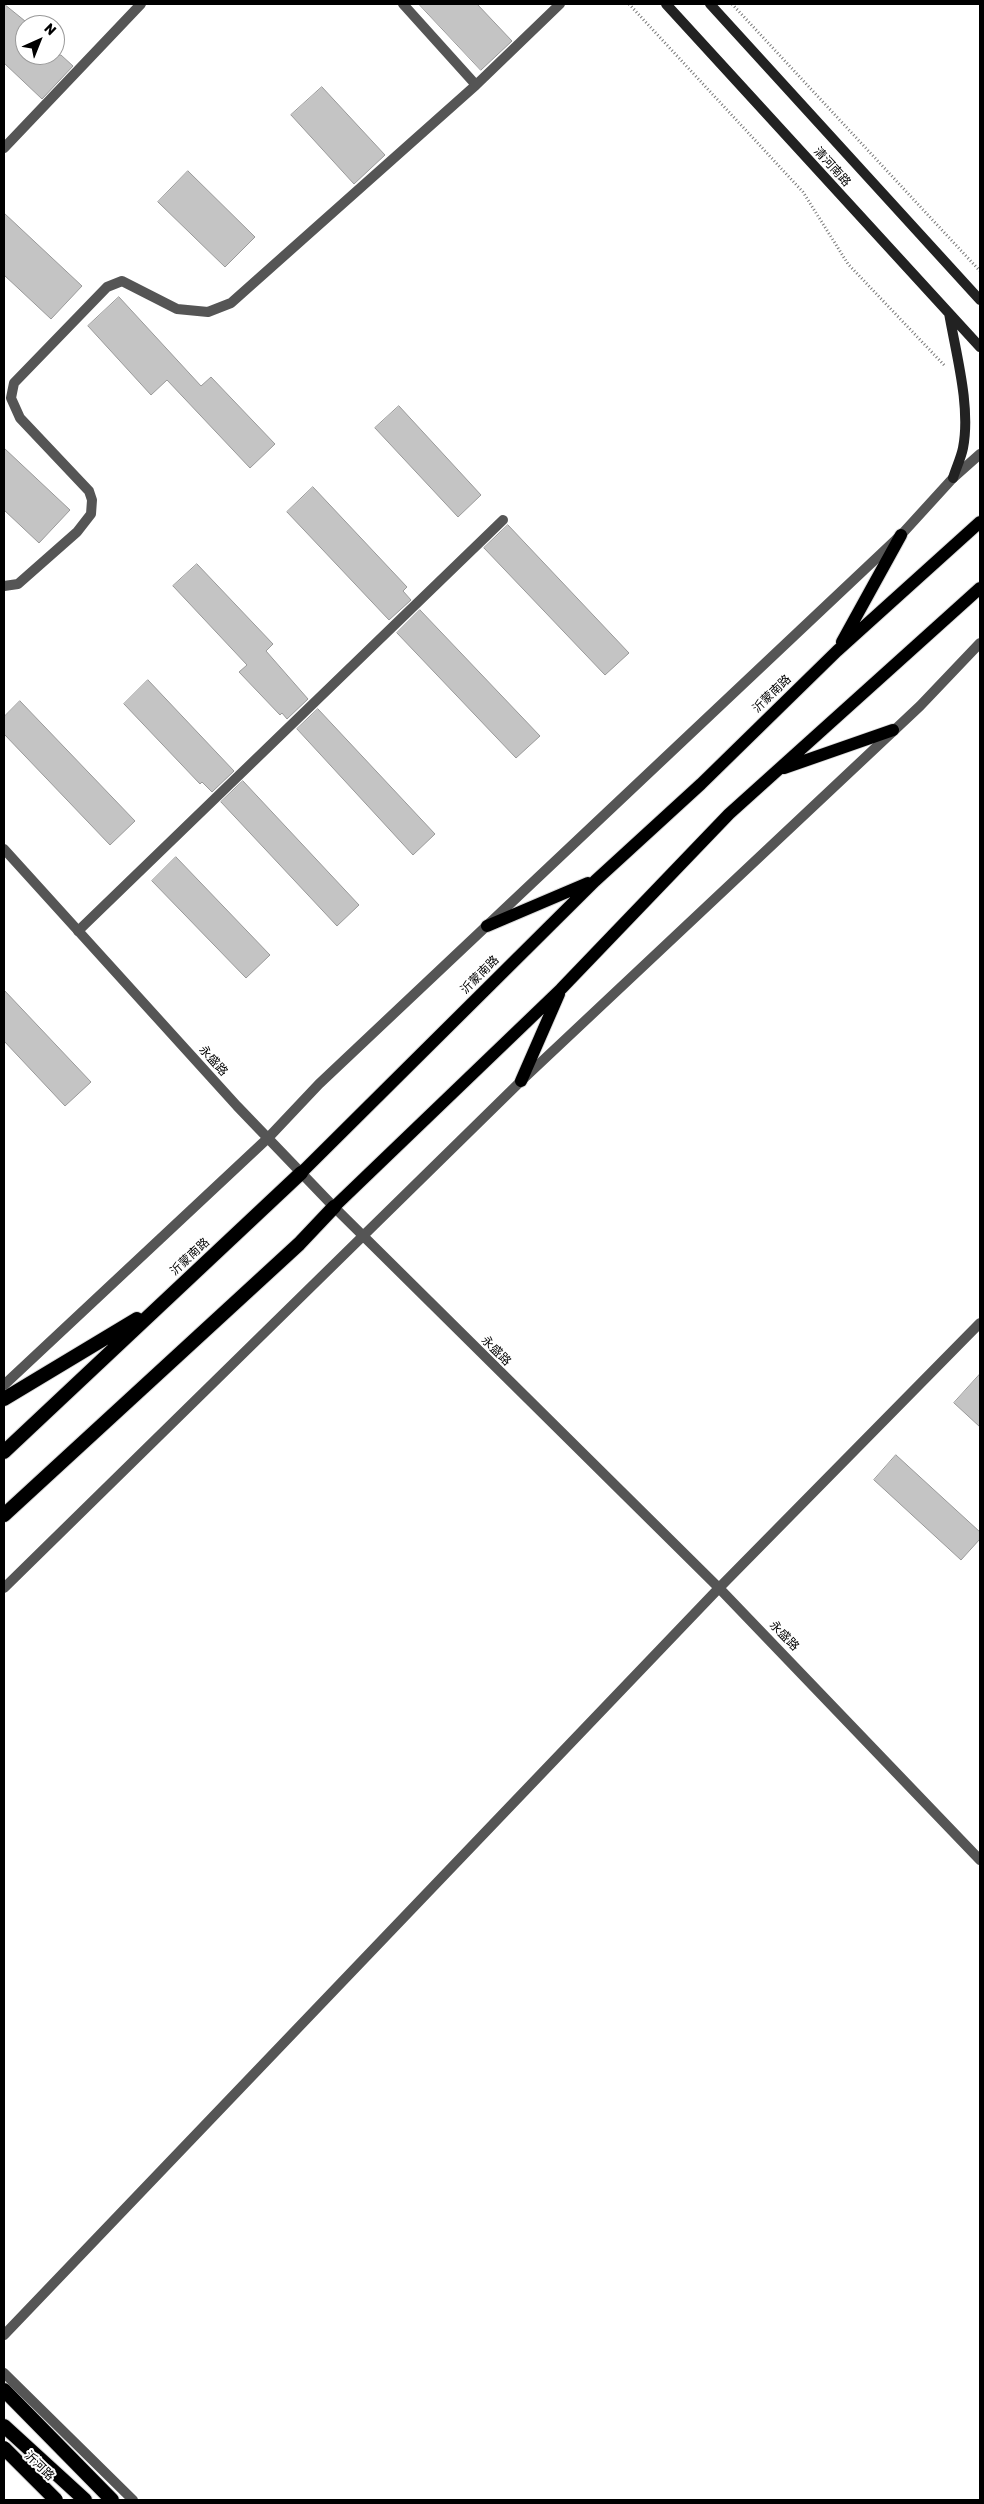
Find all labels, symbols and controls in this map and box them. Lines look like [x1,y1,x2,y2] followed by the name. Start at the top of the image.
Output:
[15,15,65,65] north arrow
[41,20,60,39] text: N
[811,144,853,190] street label: 清河南路
[750,672,794,716] street label: 沂蒙南路
[458,953,502,997] street label: 沂蒙南路
[196,1043,230,1079] street label: 永盛路
[168,1235,212,1279] street label: 沂蒙南路
[478,1333,514,1369] street label: 永盛路
[766,1618,802,1654] street label: 永盛路
[21,2448,57,2484] street label: 沂河路

